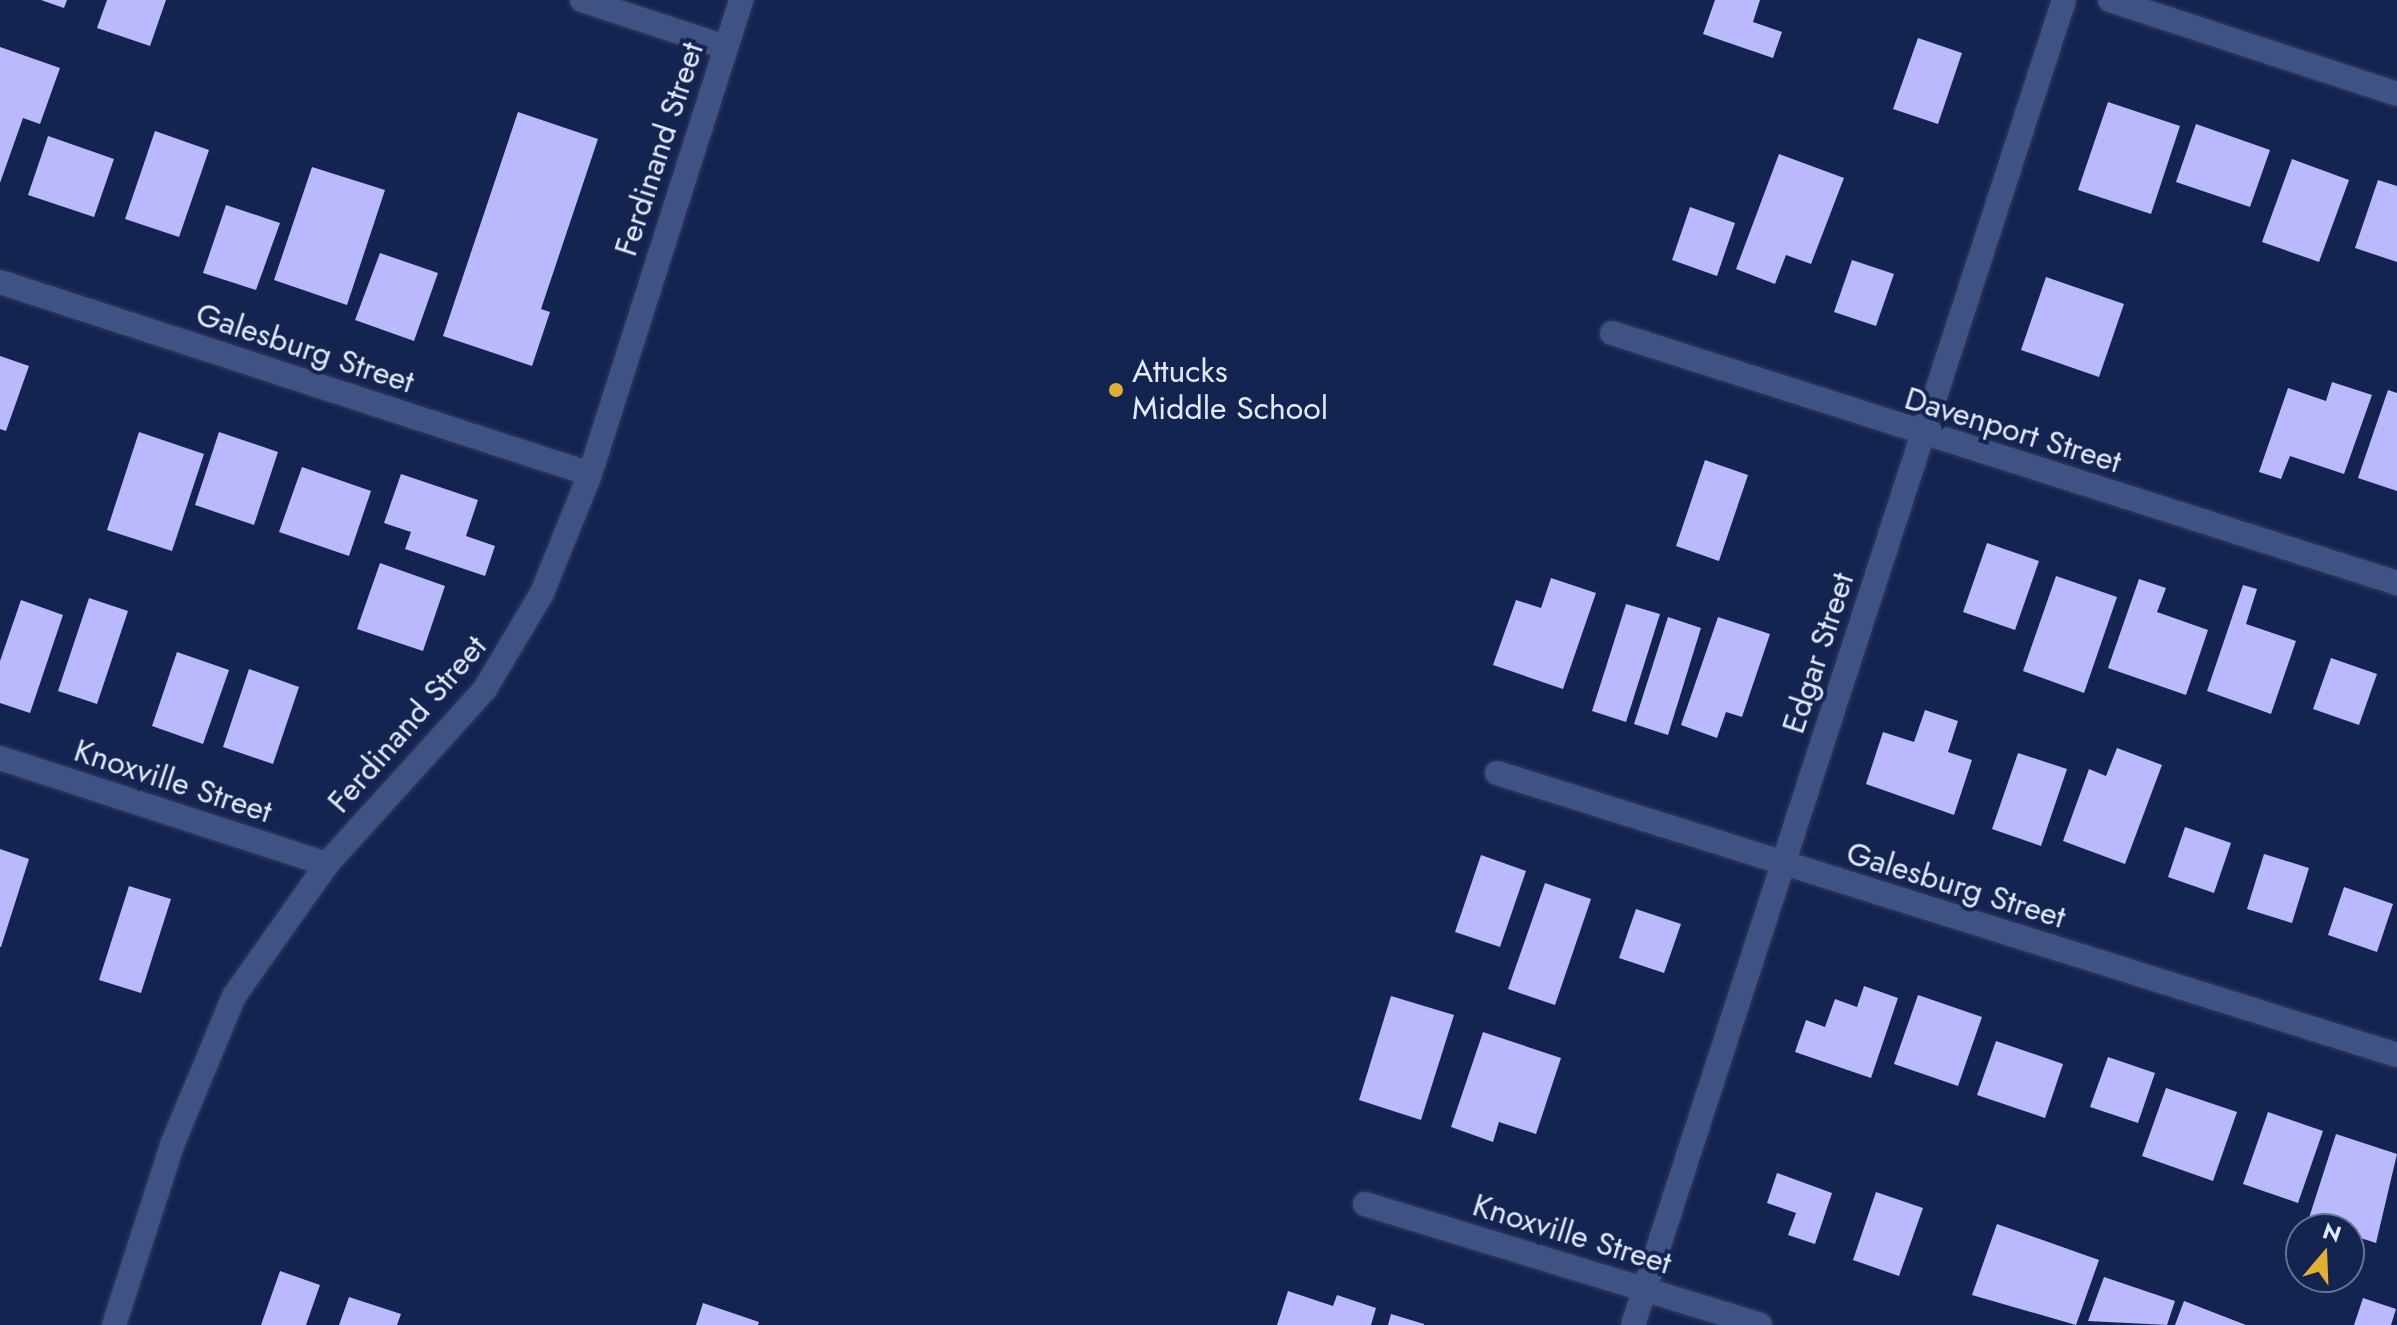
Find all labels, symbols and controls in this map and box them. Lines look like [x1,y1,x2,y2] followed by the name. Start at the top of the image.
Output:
[606,37,712,261] street label: Ferdinand Street
[191,295,419,401] street label: Galesburg Street
[1132,353,1328,428] place label: Attucks Middle School
[1900,379,2126,481] street label: Davenport Street
[1107,381,1125,399] marker: Attucks Middle School
[1774,568,1862,738] street label: Edgar Street
[320,628,494,820] street label: Ferdinand Street
[69,731,277,831] street label: Knoxville Street
[1842,834,2070,936] street label: Galesburg Street
[1468,1186,1676,1282] street label: Knoxville Street
[2285,1213,2365,1293] north arrow
[2319,1214,2346,1250] text: N

